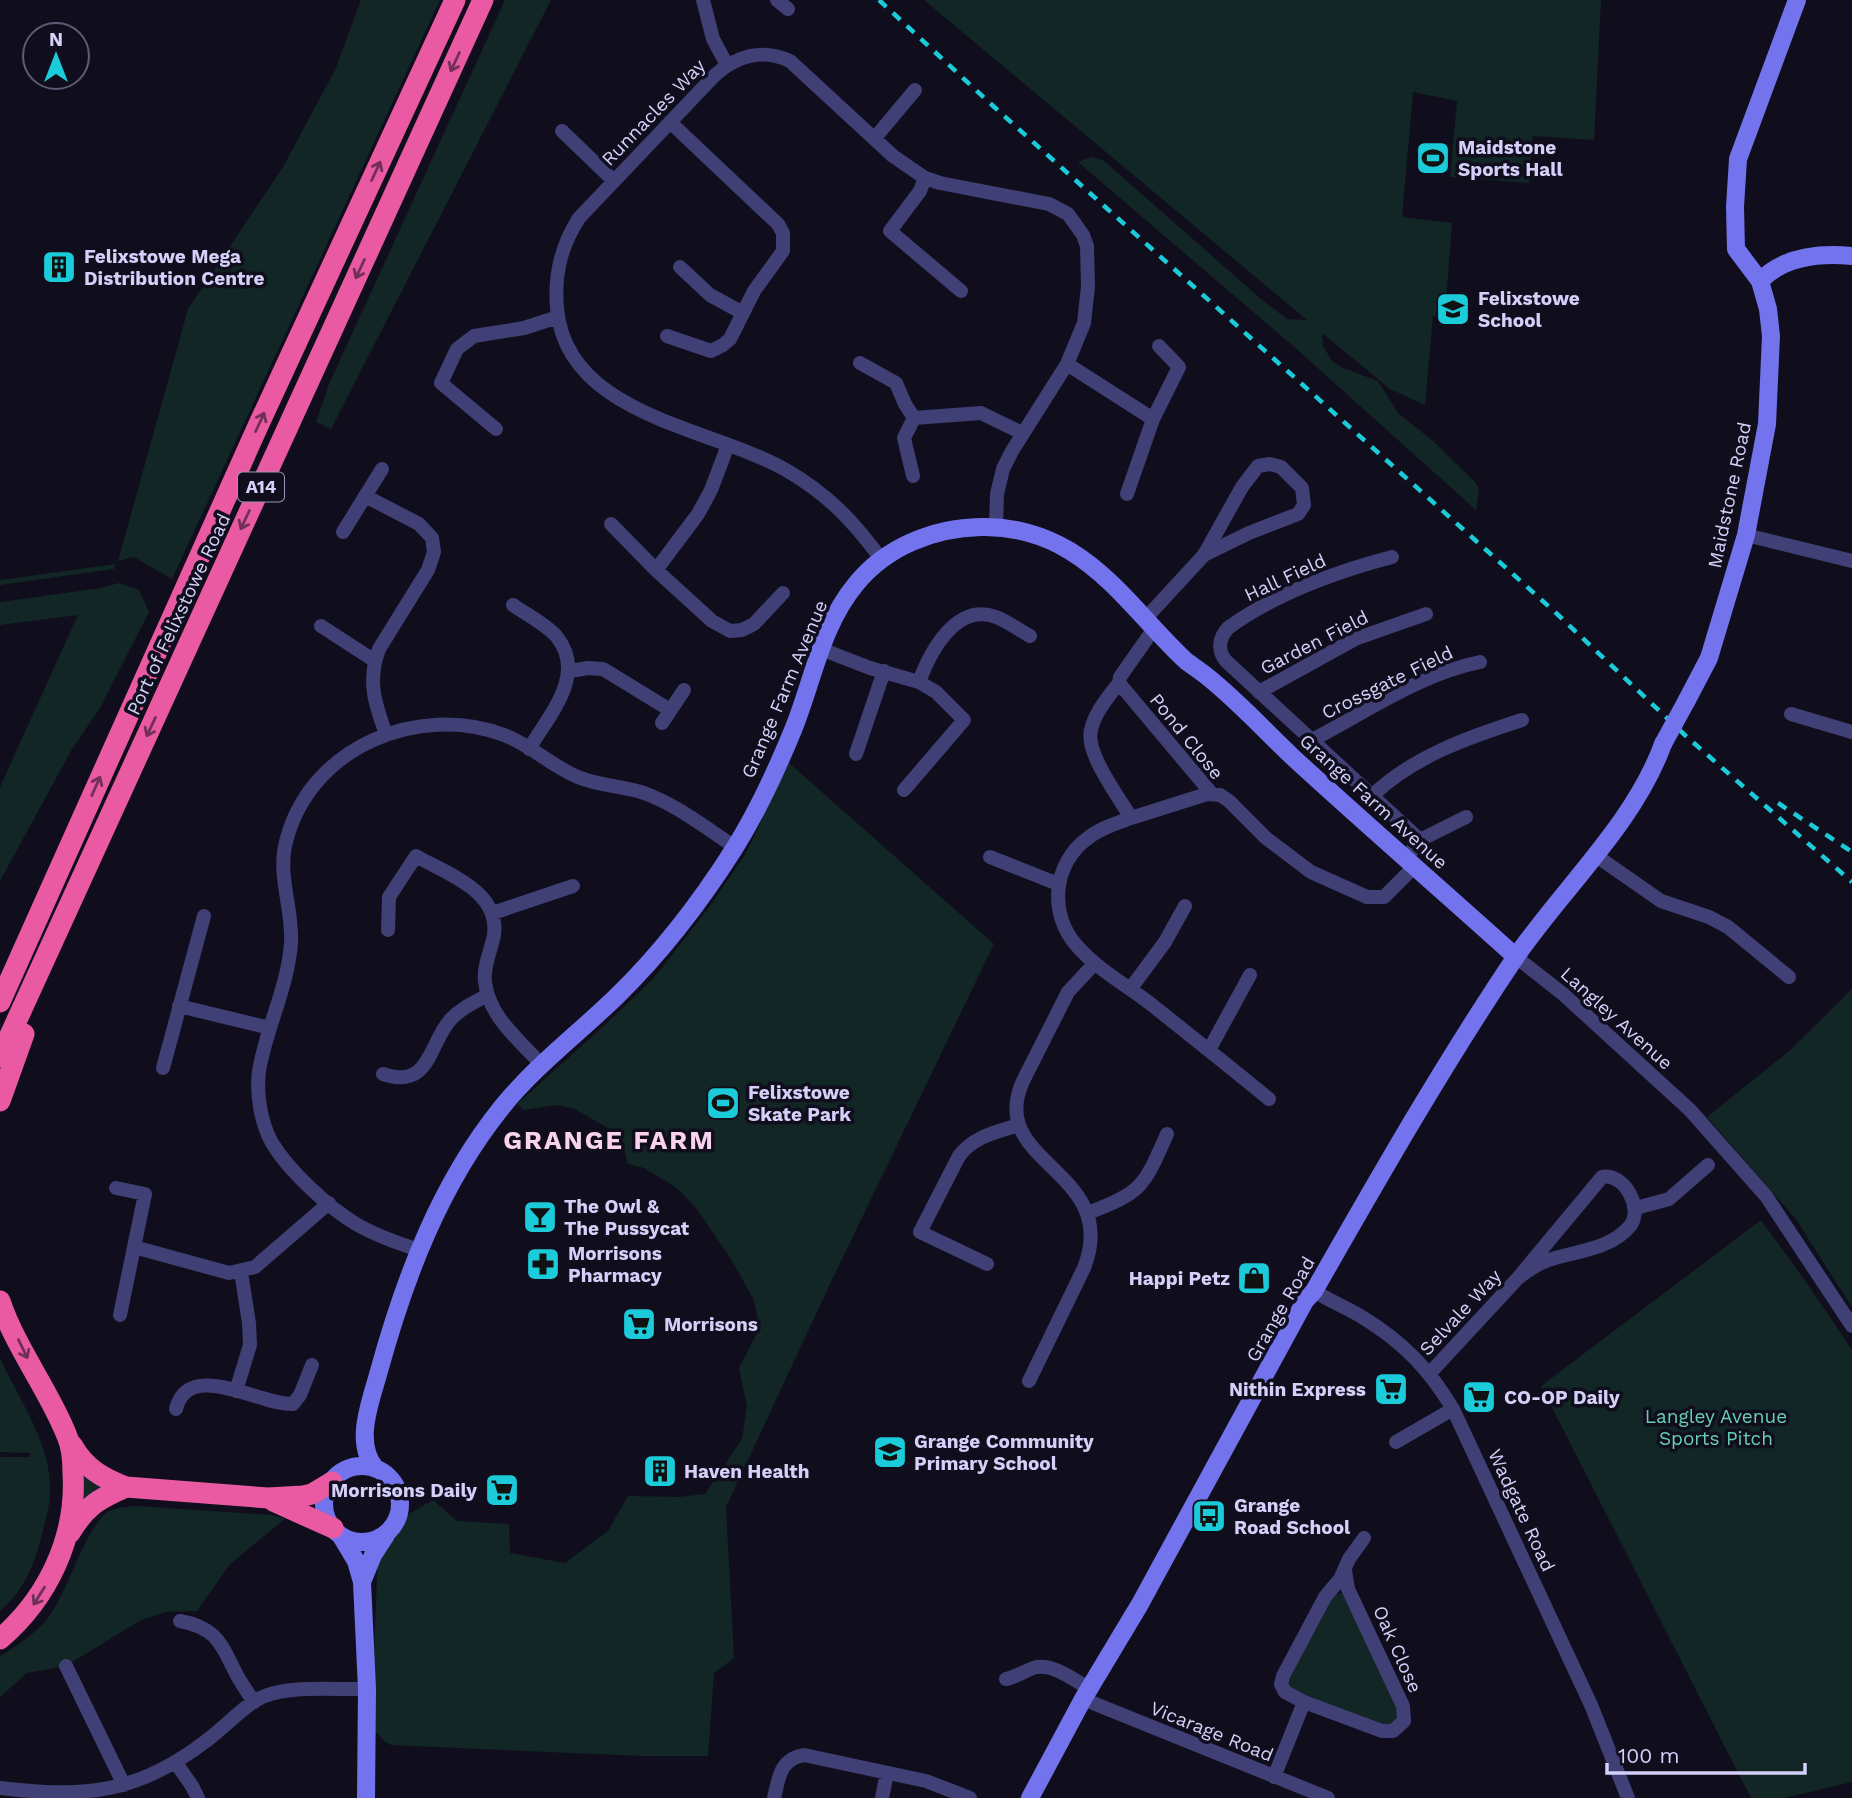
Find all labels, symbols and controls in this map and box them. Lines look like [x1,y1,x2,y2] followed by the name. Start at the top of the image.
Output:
[21,21,91,91] north arrow
[49,28,63,51] text: N
[448,51,461,72] one-way arrow
[597,54,710,170] street label: Runnacles Way
[1458,136,1564,181] place label: Maidstone Sports Hall
[1414,139,1452,177] sports icon: Maidstone Sports Hall
[370,161,383,182] one-way arrow
[84,245,264,290] place label: Felixstowe Mega Distribution Centre
[40,248,78,286] building icon: Felixstowe Mega Distribution Centre
[353,258,366,279] one-way arrow
[1478,287,1580,332] place label: Felixstowe School
[1434,290,1472,328] school or university icon: Felixstowe School
[254,412,267,433] one-way arrow
[1703,420,1756,570] street label: Maidstone Road
[238,472,284,502] road number: A14
[238,509,251,531] one-way arrow
[122,510,235,719] street label: Port of Felixstowe Road
[1241,549,1330,606] street label: Hall Field
[736,597,832,782] street label: Grange Farm Avenue
[1256,605,1372,680] street label: Garden Field
[1318,641,1457,724] street label: Crossgate Field
[1145,689,1228,784] street label: Pond Close
[144,716,157,738] one-way arrow
[1295,729,1453,874] street label: Grange Farm Avenue
[90,775,103,797] one-way arrow
[1556,962,1677,1075] street label: Langley Avenue
[748,1081,851,1126] place label: Felixstowe Skate Park
[704,1084,742,1122] sports icon: Felixstowe Skate Park
[503,1125,715,1155] district label: GRANGE FARM
[564,1195,690,1240] place label: The Owl & The Pussycat
[521,1198,559,1236] bar icon: The Owl & The Pussycat
[568,1242,662,1287] place label: Morrisons Pharmacy
[524,1245,562,1283] pharmacy icon: Morrisons Pharmacy
[1241,1253,1320,1366] street label: Grange Road
[1235,1259,1273,1297] shop icon: Happi Petz
[1415,1264,1506,1360] street label: Selvale Way
[1129,1267,1230,1290] place label: Happi Petz
[620,1305,658,1343] supermarket icon: Morrisons
[664,1313,758,1336] place label: Morrisons
[16,1338,30,1359] one-way arrow
[1372,1370,1410,1408] supermarket icon: Nithin Express
[1229,1378,1366,1401] place label: Nithin Express
[1460,1378,1498,1416] supermarket icon: CO-OP Daily
[1504,1386,1620,1409] place label: CO-OP Daily
[1645,1405,1787,1450] park label: Langley Avenue Sports Pitch
[914,1430,1094,1475] place label: Grange Community Primary School
[871,1433,909,1471] school or university icon: Grange Community Primary School
[1483,1445,1560,1575] street label: Wadgate Road
[641,1452,679,1490] building icon: Haven Health
[684,1460,810,1483] place label: Haven Health
[483,1471,521,1509] supermarket icon: Morrisons Daily
[331,1479,477,1502] place label: Morrisons Daily
[1234,1494,1351,1539] place label: Grange Road School
[1190,1497,1228,1535] bus stop icon: Grange Road School
[32,1586,46,1606] one-way arrow
[1368,1602,1427,1696] street label: Oak Close
[1147,1696,1277,1767] street label: Vicarage Road
[1607,1731,1805,1775] scale bar
[1618,1743,1680,1768] text: 100 m

